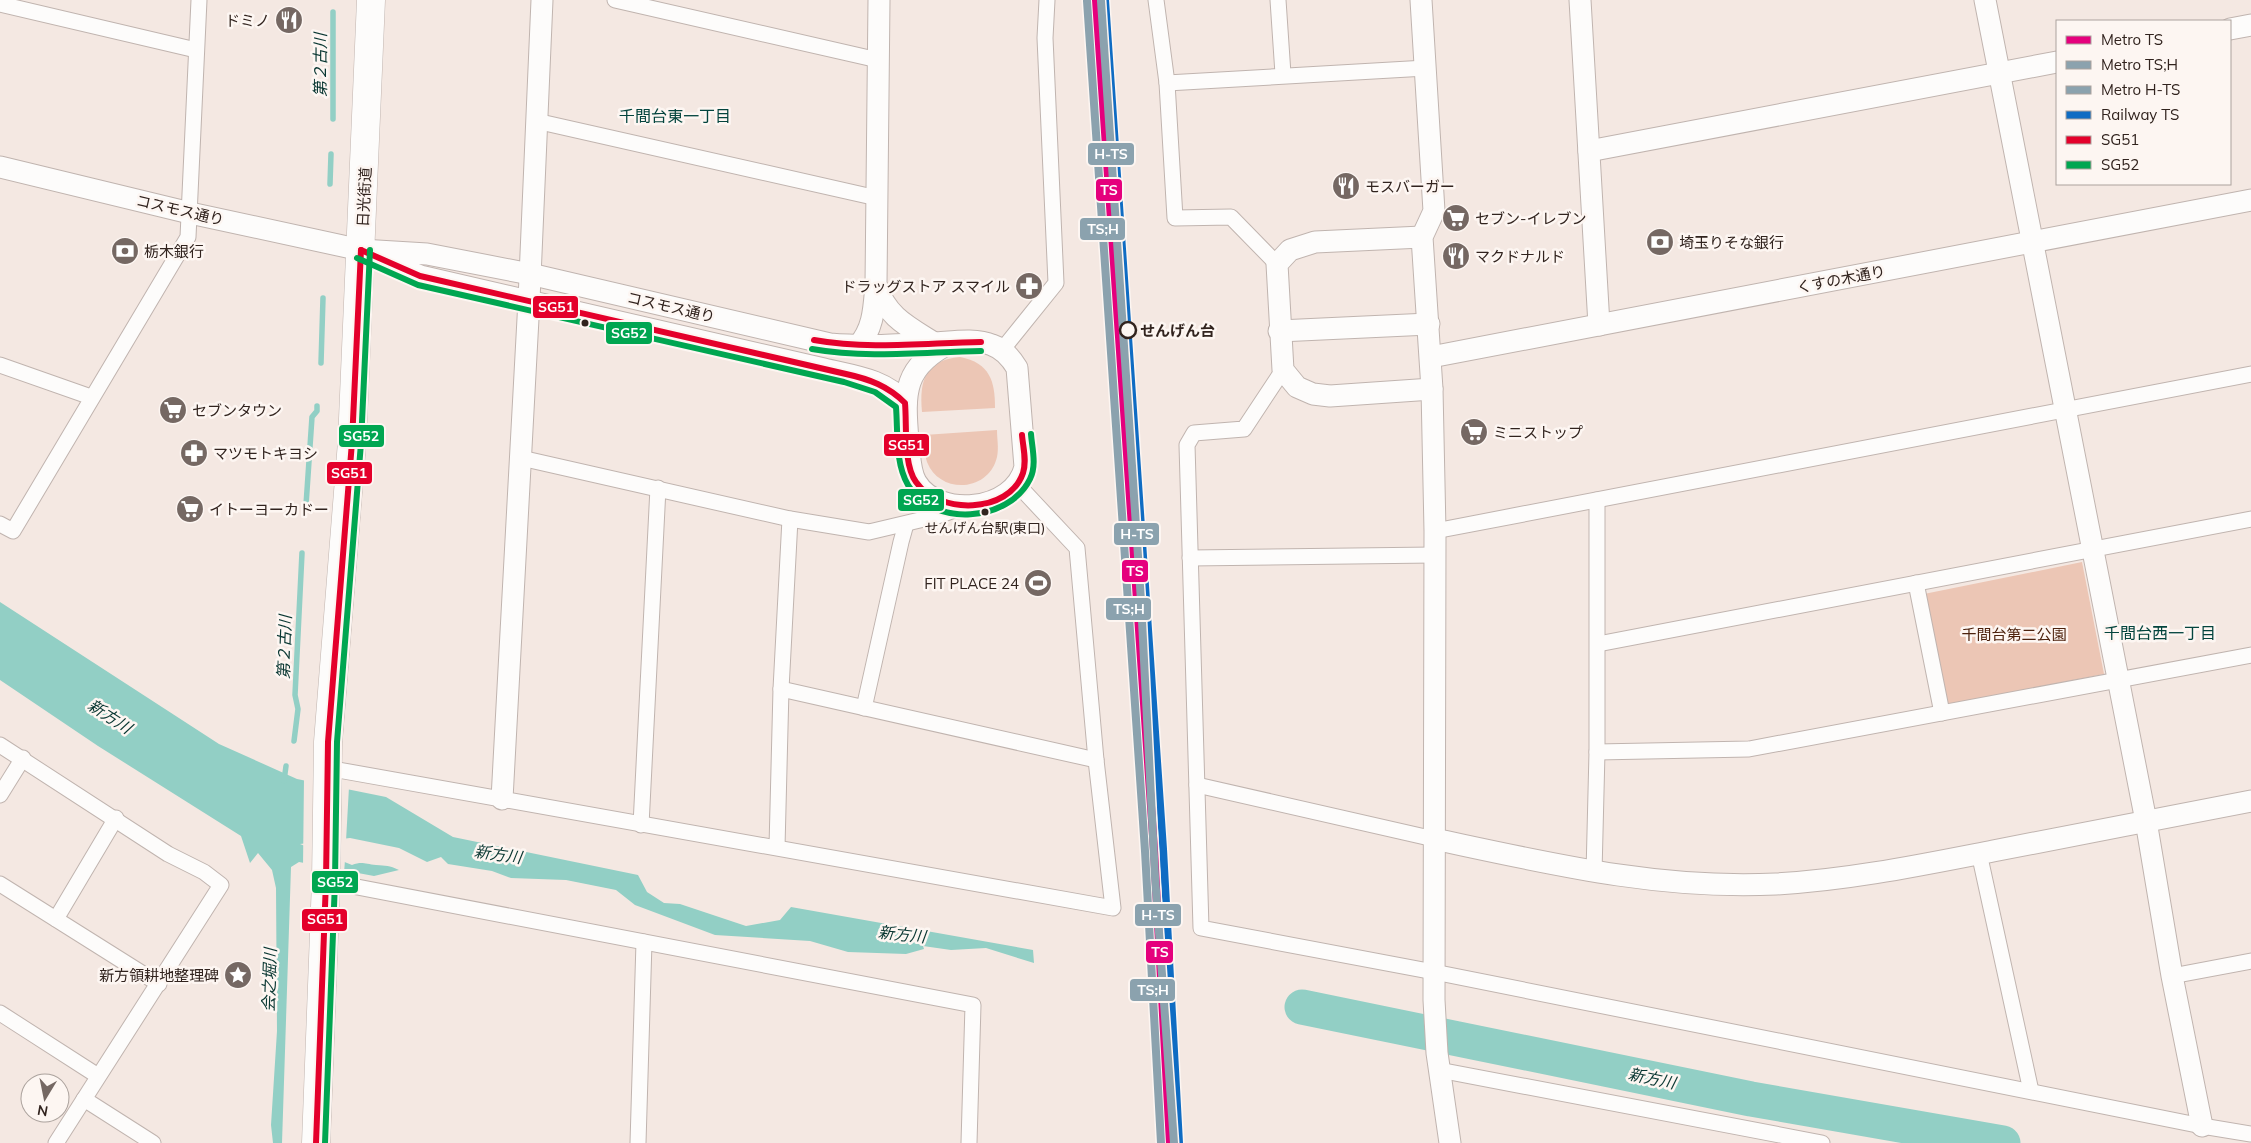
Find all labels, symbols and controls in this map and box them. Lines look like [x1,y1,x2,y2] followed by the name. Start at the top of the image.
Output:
[274,5,304,35] restaurant icon: ドミノ
[225,11,270,30] place label: ドミノ
[2056,20,2231,185] legend
[2101,30,2163,49] text: Metro TS
[310,31,330,97] water label: 第２古川
[2101,55,2178,74] text: Metro TS;H
[2101,80,2180,99] text: Metro H-TS
[2101,105,2179,124] text: Railway TS
[619,106,731,126] district label: 千間台東一丁目
[2101,130,2139,149] text: SG51
[1087,142,1135,166] line badge: H-TS
[1094,145,1128,163] text: H-TS
[2101,155,2139,174] text: SG52
[353,167,375,227] street label: 日光街道
[1331,171,1361,201] restaurant icon: モスバーガー
[1365,177,1455,196] place label: モスバーガー
[1095,178,1123,202] line badge: TS
[1100,181,1118,199] text: TS
[134,191,226,229] street label: コスモス通り
[1441,203,1471,233] supermarket icon: セブン-イレブン
[1475,209,1586,228] place label: セブン-イレブン
[1079,217,1126,241] line badge: TS;H
[1087,220,1119,238] text: TS;H
[1645,227,1675,257] bank icon: 埼玉りそな銀行
[1679,233,1784,252] place label: 埼玉りそな銀行
[110,236,140,266] bank icon: 栃木銀行
[1441,241,1471,271] restaurant icon: マクドナルド
[144,242,204,261] place label: 栃木銀行
[1475,247,1565,266] place label: マクドナルド
[1795,261,1887,297] street label: くすの木通り
[1014,271,1044,301] pharmacy icon: ドラッグストア スマイル
[842,277,1010,296] place label: ドラッグストア スマイル
[625,288,717,326] street label: コスモス通り
[532,295,579,319] line badge: SG51
[538,298,574,316] text: SG51
[580,318,590,328] unlabelled marker
[605,321,653,345] line badge: SG52
[1119,321,1137,339] marker: せんげん台
[1140,321,1215,340] place label: せんげん台
[611,324,647,342] text: SG52
[158,395,188,425] supermarket icon: セブンタウン
[192,401,282,420] place label: セブンタウン
[1459,417,1489,447] supermarket icon: ミニストップ
[1493,423,1583,442] place label: ミニストップ
[338,424,385,448] line badge: SG52
[343,427,379,445] text: SG52
[883,433,930,457] line badge: SG51
[888,436,924,454] text: SG51
[179,438,209,468] pharmacy icon: マツモトキヨシ
[213,444,318,463] place label: マツモトキヨシ
[326,461,373,485] line badge: SG51
[331,464,367,482] text: SG51
[897,488,945,512] line badge: SG52
[903,491,939,509] text: SG52
[175,494,205,524] supermarket icon: イトーヨーカドー
[209,500,329,519] place label: イトーヨーカドー
[980,507,990,517] marker: せんげん台駅(東口)
[925,519,1045,537] place label: せんげん台駅(東口)
[1113,522,1160,546] line badge: H-TS
[1120,525,1154,543] text: H-TS
[1121,559,1149,583] line badge: TS
[1126,562,1144,580] text: TS
[1023,568,1053,598] sports icon: FIT PLACE 24
[924,574,1019,593] place label: FIT PLACE 24
[1105,597,1152,621] line badge: TS;H
[1113,600,1145,618] text: TS;H
[273,613,295,679] water label: 第２古川
[2104,623,2216,643] district label: 千間台西一丁目
[1961,625,2067,644] park label: 千間台第二公園
[84,695,137,739] water label: 新方川
[473,841,525,868] water label: 新方川
[311,870,359,894] line badge: SG52
[317,873,353,891] text: SG52
[1134,903,1182,927] line badge: H-TS
[1141,906,1175,924] text: H-TS
[301,908,348,932] line badge: SG51
[307,910,343,928] text: SG51
[877,922,929,947] water label: 新方川
[1145,940,1174,964] line badge: TS
[1151,943,1169,961] text: TS
[258,946,280,1012] water label: 会之堀川
[223,960,253,990] place icon: 新方領耕地整理碑
[99,966,219,985] place label: 新方領耕地整理碑
[1129,978,1176,1002] line badge: TS;H
[1137,981,1169,999] text: TS;H
[1626,1063,1680,1093] water label: 新方川
[20,1073,70,1123] north arrow
[36,1101,50,1121] text: N

